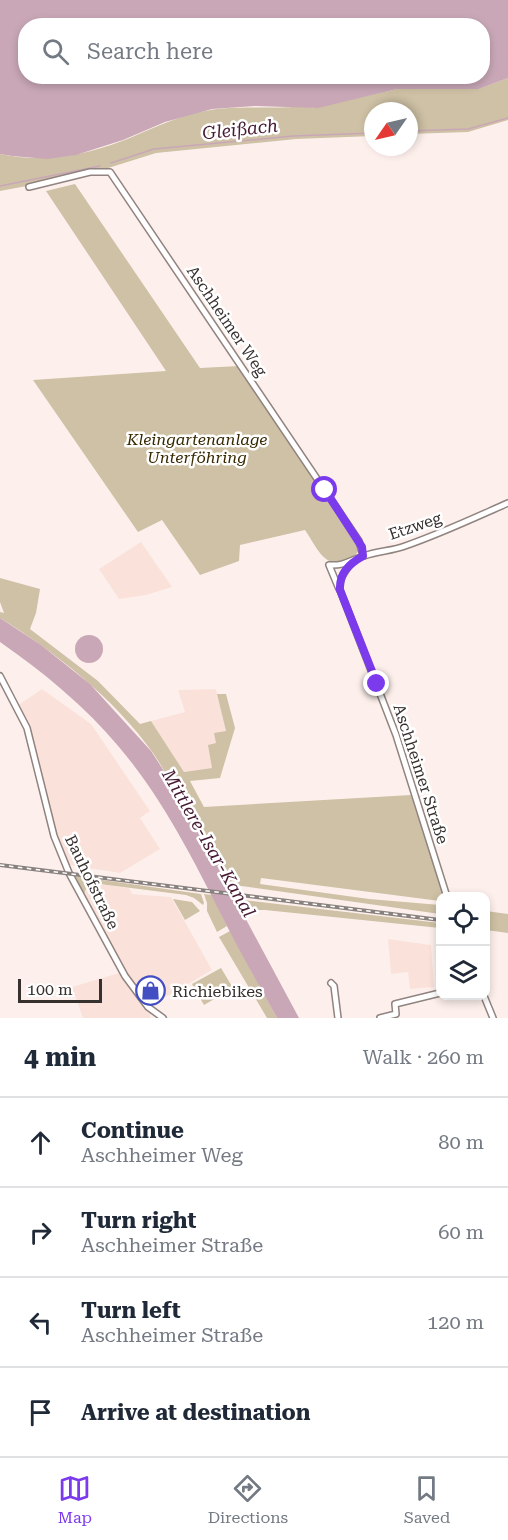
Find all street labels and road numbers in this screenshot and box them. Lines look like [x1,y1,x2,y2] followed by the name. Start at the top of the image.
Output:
[183,262,272,381] street label: Aschheimer Weg
[386,508,445,544] street label: Etzweg
[389,702,453,846] street label: Aschheimer Straße
[61,832,123,933] street label: Bauhofstraße

